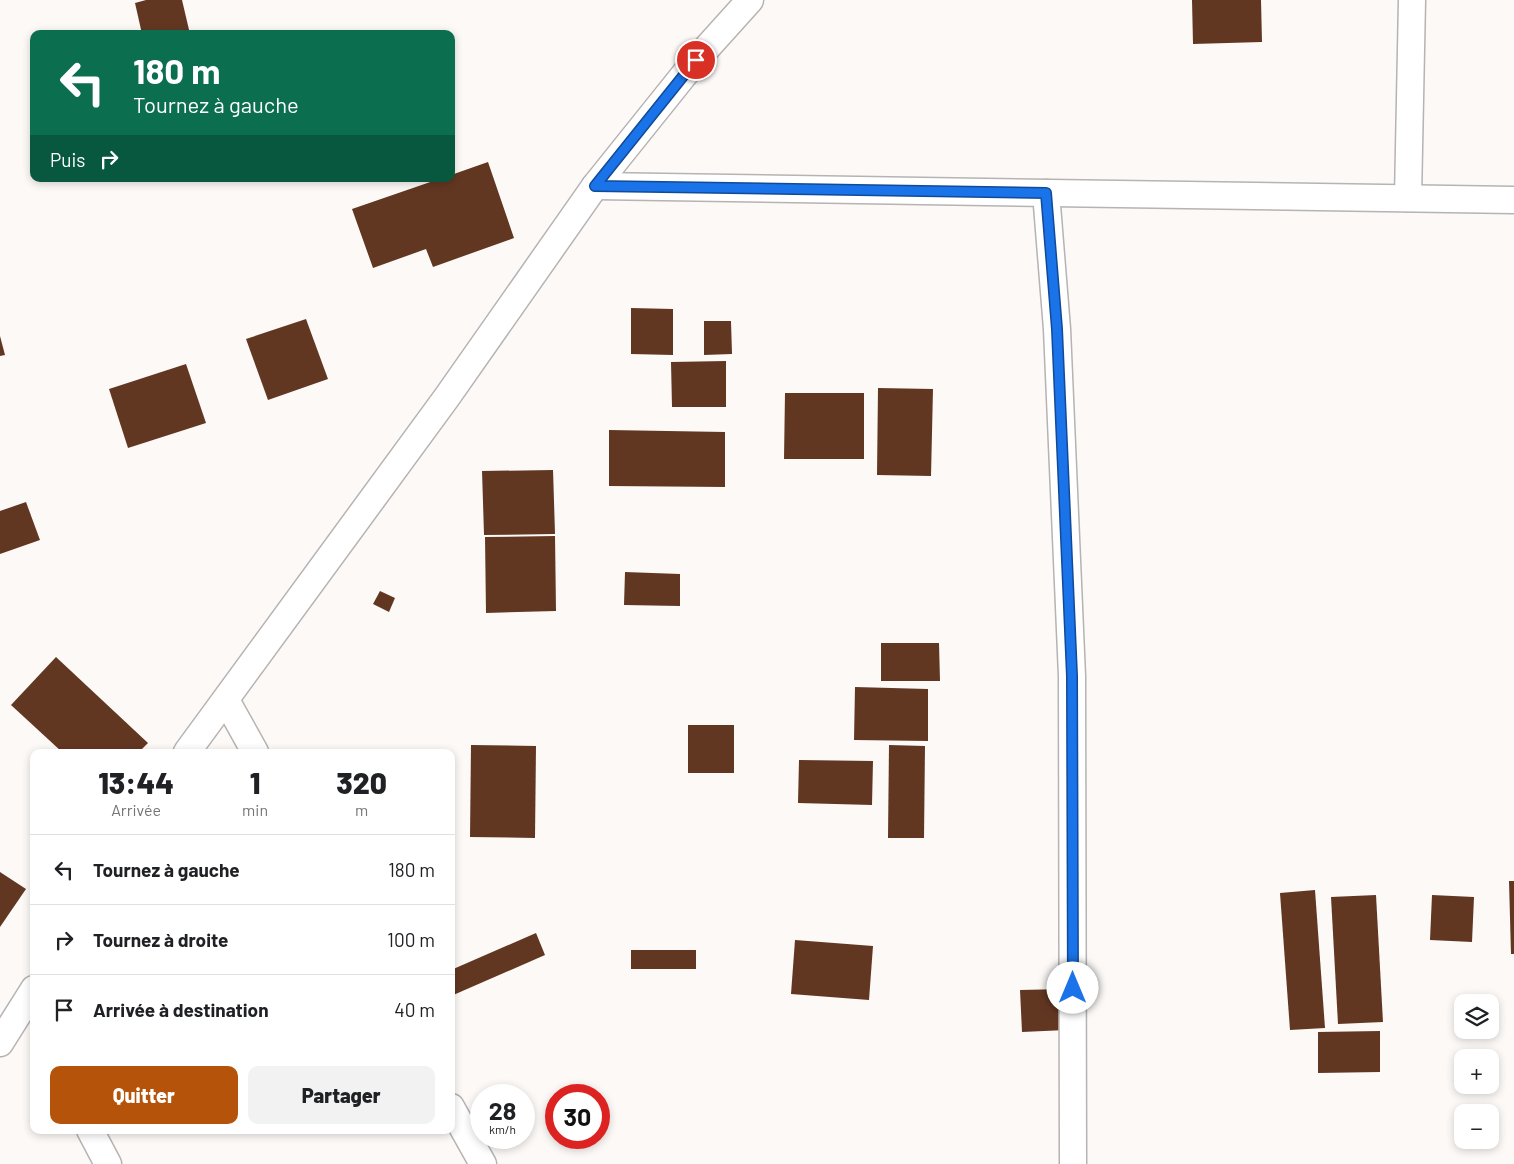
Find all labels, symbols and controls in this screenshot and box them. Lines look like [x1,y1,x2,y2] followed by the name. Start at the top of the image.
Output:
[675,39,717,81] pin
[682,46,710,74] icon: arrive
[133,49,221,91] text: 180 m
[50,50,115,115] icon: left
[133,91,299,117] text: Tournez à gauche
[95,145,123,173] icon: right
[50,148,85,171] text: Puis
[98,764,174,800] text: 13:44
[250,764,260,800] text: 1
[336,764,387,800] text: 320
[111,800,161,819] text: Arrivée
[242,800,268,819] text: min
[355,800,368,819] text: m
[50,856,78,884] icon: left
[93,858,240,881] text: Tournez à gauche
[388,858,435,881] text: 180 m
[50,926,78,954] icon: right
[93,928,229,951] text: Tournez à droite
[387,928,435,951] text: 100 m
[1046,961,1098,1013] position arrow
[1454,994,1499,1149] map controls
[1454,994,1499,1039] button: layers
[50,996,78,1024] icon: arrive
[93,998,269,1021] text: Arrivée à destination
[394,998,435,1021] text: 40 m
[1454,1049,1499,1094] button: +
[50,1066,238,1124] button: Quitter
[248,1066,435,1124] button: Partager
[545,1084,610,1149] speed limit sign: 30
[489,1095,516,1125] text: 28
[1454,1104,1499,1149] button: −
[489,1122,516,1136] text: km/h

